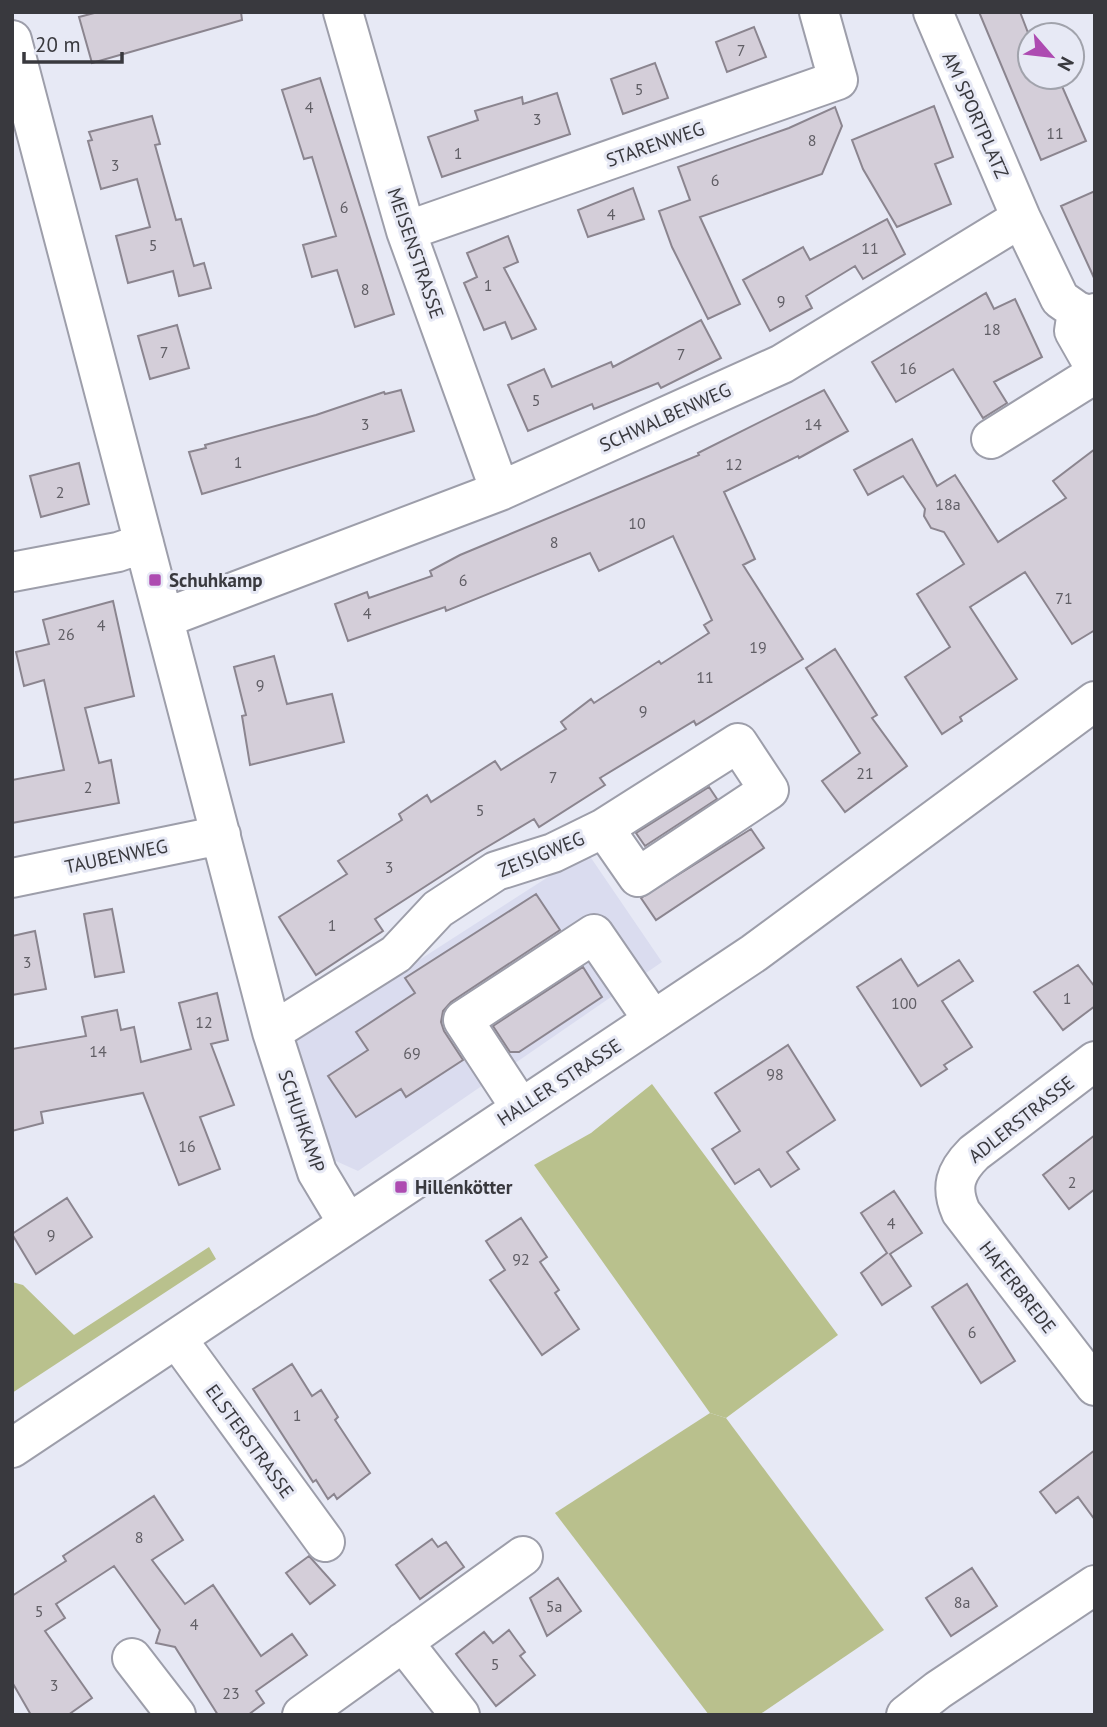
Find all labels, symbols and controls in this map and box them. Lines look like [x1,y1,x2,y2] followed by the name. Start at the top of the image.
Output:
[24,21,122,65] scale bar
[1016,21,1086,91] north arrow
[35,31,81,58] text: 20 m
[737,40,745,60] house number: 7
[937,48,1015,182] street label: AM SPORTPLATZ
[1052,53,1080,75] text: N
[635,79,643,99] house number: 5
[305,97,314,117] house number: 4
[533,109,541,129] house number: 3
[603,116,707,172] street label: STARENWEG
[1046,123,1064,143] house number: 11
[808,130,816,150] house number: 8
[454,143,462,163] house number: 1
[111,155,119,175] house number: 3
[711,170,719,190] house number: 6
[382,184,450,322] street label: MEISENSTRASSE
[340,197,348,217] house number: 6
[607,204,616,224] house number: 4
[149,235,157,255] house number: 5
[861,238,879,258] house number: 11
[484,275,492,295] house number: 1
[361,279,369,299] house number: 8
[777,291,785,311] house number: 9
[983,319,1001,339] house number: 18
[160,342,168,362] house number: 7
[677,344,685,364] house number: 7
[899,358,917,378] house number: 16
[596,377,734,457] street label: SCHWALBENWEG
[532,390,540,410] house number: 5
[361,414,369,434] house number: 3
[804,414,822,434] house number: 14
[234,452,242,472] house number: 1
[725,454,743,474] house number: 12
[56,482,64,502] house number: 2
[935,494,961,514] house number: 18a
[628,513,646,533] house number: 10
[550,532,558,552] house number: 8
[169,568,263,592] place label: Schuhkamp
[459,570,467,590] house number: 6
[147,572,163,588] marker: Schuhkamp
[1055,588,1073,608] house number: 71
[363,603,372,623] house number: 4
[97,615,106,635] house number: 4
[57,624,75,644] house number: 26
[749,637,767,657] house number: 19
[696,667,714,687] house number: 11
[256,675,264,695] house number: 9
[639,701,647,721] house number: 9
[856,763,874,783] house number: 21
[549,767,557,787] house number: 7
[84,777,92,797] house number: 2
[476,800,484,820] house number: 5
[494,826,588,882] street label: ZEISIGWEG
[62,833,170,879] street label: TAUBENWEG
[385,857,393,877] house number: 3
[328,915,336,935] house number: 1
[23,952,31,972] house number: 3
[1063,988,1071,1008] house number: 1
[891,993,917,1013] house number: 100
[195,1012,213,1032] house number: 12
[492,1033,626,1131] street label: HALLER STRASSE
[89,1041,107,1061] house number: 14
[403,1043,421,1063] house number: 69
[766,1064,784,1084] house number: 98
[273,1067,331,1175] street label: SCHUHKAMP
[963,1070,1079,1168] street label: ADLERSTRASSE
[178,1136,196,1156] house number: 16
[1068,1172,1076,1192] house number: 2
[415,1175,513,1199] place label: Hillenkötter
[393,1179,409,1195] marker: Hillenkötter
[887,1213,896,1233] house number: 4
[47,1225,55,1245] house number: 9
[975,1236,1061,1338] street label: HAFERBREDE
[512,1249,530,1269] house number: 92
[968,1322,976,1342] house number: 6
[201,1379,299,1503] street label: ELSTERSTRASSE
[293,1405,301,1425] house number: 1
[135,1527,143,1547] house number: 8
[954,1592,970,1612] house number: 8a
[546,1596,562,1616] house number: 5a
[35,1601,43,1621] house number: 5
[190,1614,199,1634] house number: 4
[491,1654,499,1674] house number: 5
[50,1675,58,1695] house number: 3
[222,1683,240,1703] house number: 23

